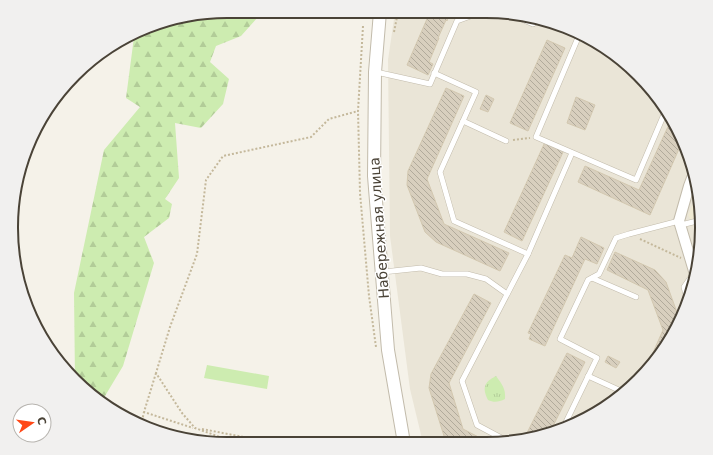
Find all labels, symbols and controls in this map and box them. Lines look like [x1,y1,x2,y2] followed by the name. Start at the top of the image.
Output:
[366,157,392,299] street label: Набережная улица
[12,403,52,443] north arrow
[34,415,48,426] text: С

